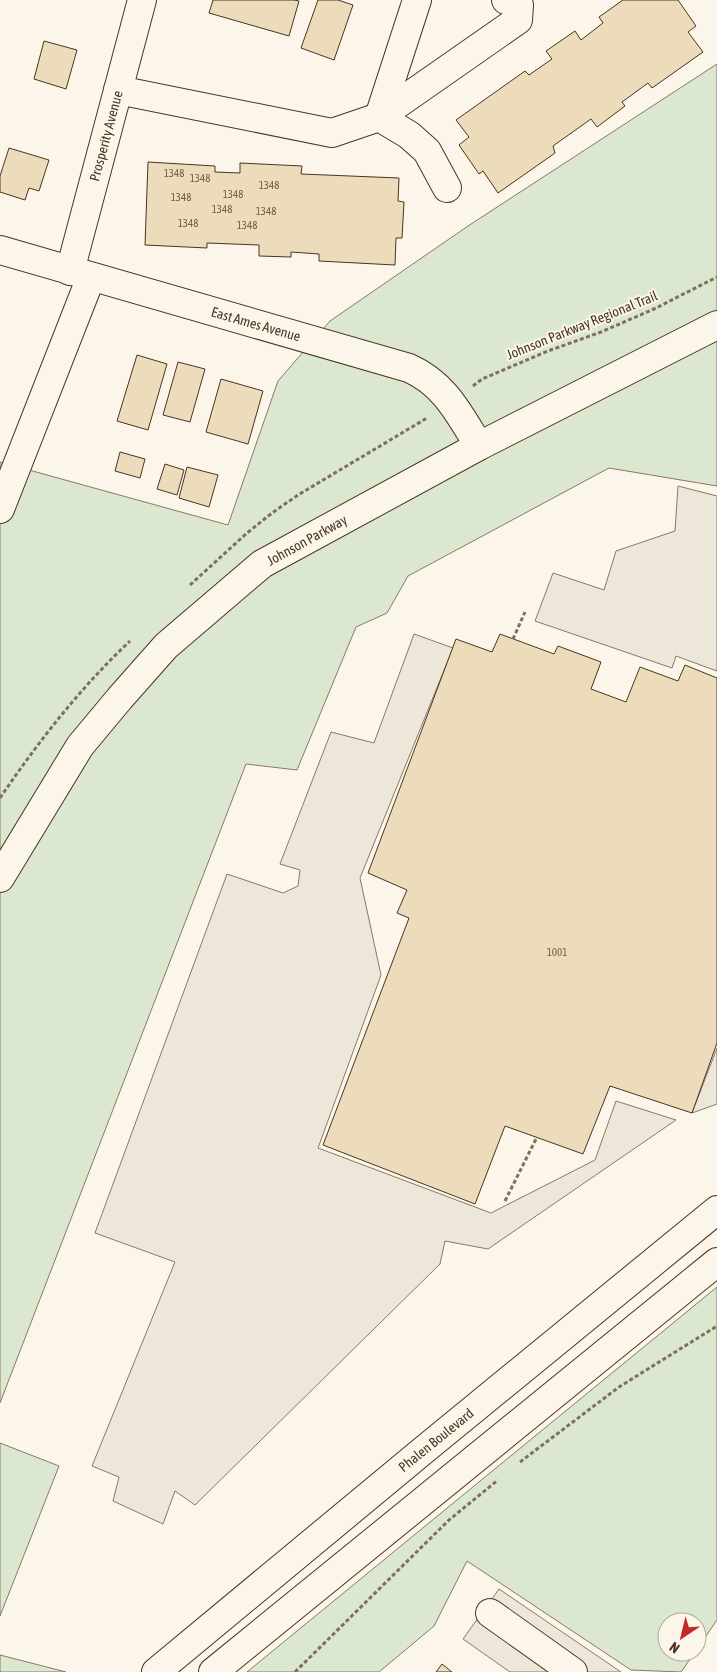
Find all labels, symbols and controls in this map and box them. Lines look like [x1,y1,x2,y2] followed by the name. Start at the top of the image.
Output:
[86,89,126,183] street label: Prosperity Avenue
[164,167,184,179] house number: 1348
[190,172,210,184] house number: 1348
[259,179,279,191] house number: 1348
[223,188,243,200] house number: 1348
[171,191,191,203] house number: 1348
[212,203,232,215] house number: 1348
[256,205,276,217] house number: 1348
[178,217,198,229] house number: 1348
[237,219,257,231] house number: 1348
[504,287,660,363] street label: Johnson Parkway Regional Trail
[209,304,303,344] street label: East Ames Avenue
[264,511,350,569] street label: Johnson Parkway
[547,946,567,958] house number: 1001
[395,1405,477,1475] street label: Phalen Boulevard
[657,1612,707,1662] north arrow
[667,1639,683,1657] text: N

